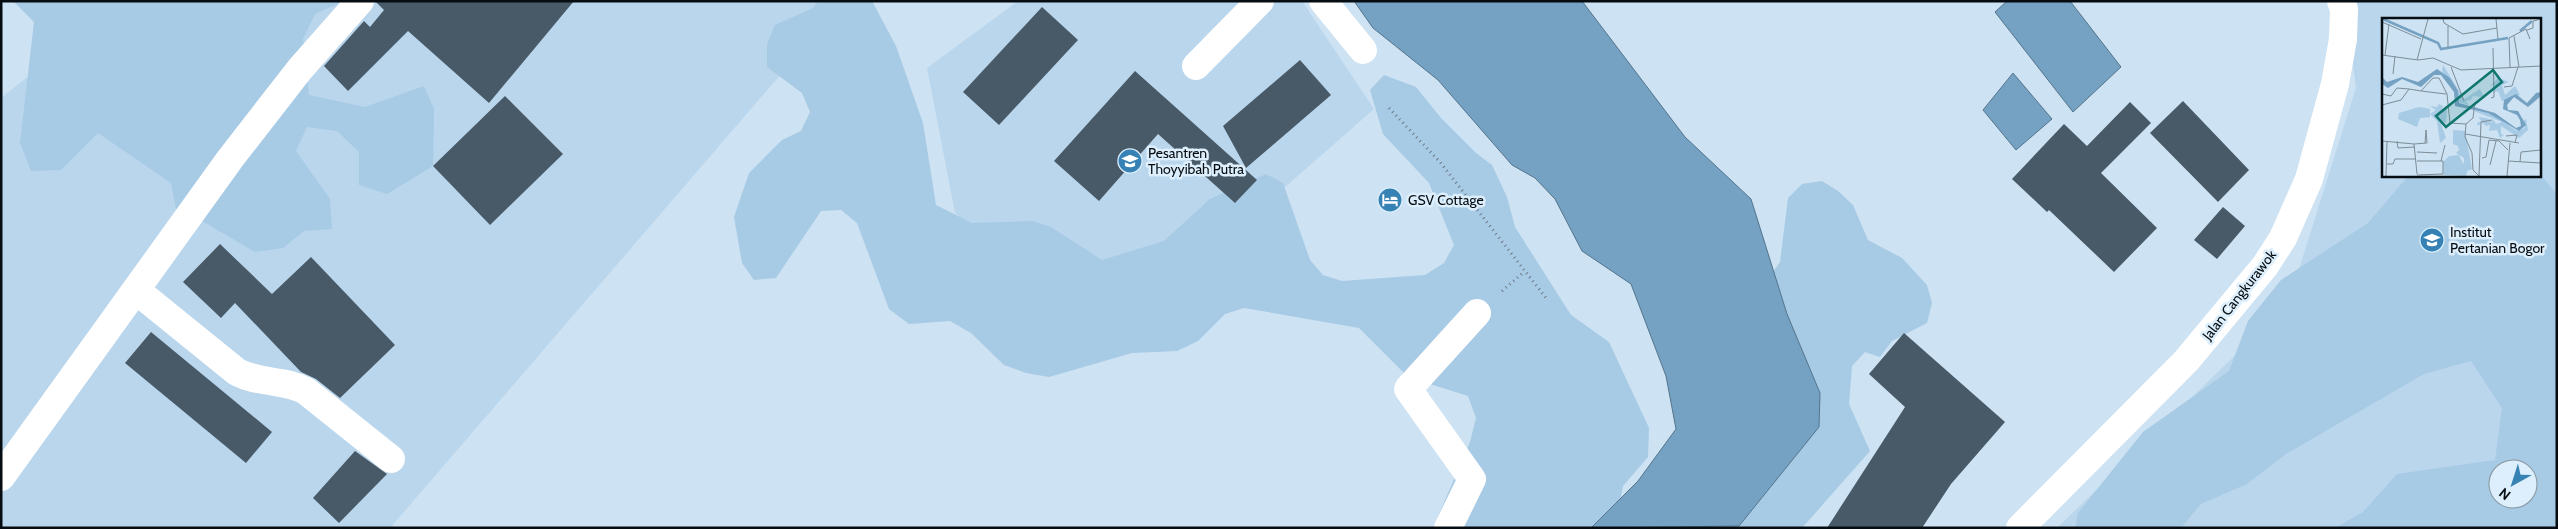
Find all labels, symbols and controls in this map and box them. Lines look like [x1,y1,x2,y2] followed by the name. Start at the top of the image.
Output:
[2382,18,2540,176] inset map
[1148,144,1244,178] place label: Pesantren Thoyyibah Putra
[1117,148,1143,174] school or university icon: Pesantren Thoyyibah Putra
[1377,187,1403,213] hotel icon: GSV Cottage
[1408,191,1484,209] place label: GSV Cottage
[2450,223,2545,257] place label: Institut Pertanian Bogor
[2419,227,2445,253] school or university icon: Institut Pertanian Bogor
[2197,246,2280,345] street label: Jalan Cangkurawok
[2488,459,2538,509] north arrow
[2495,484,2514,504] text: N

